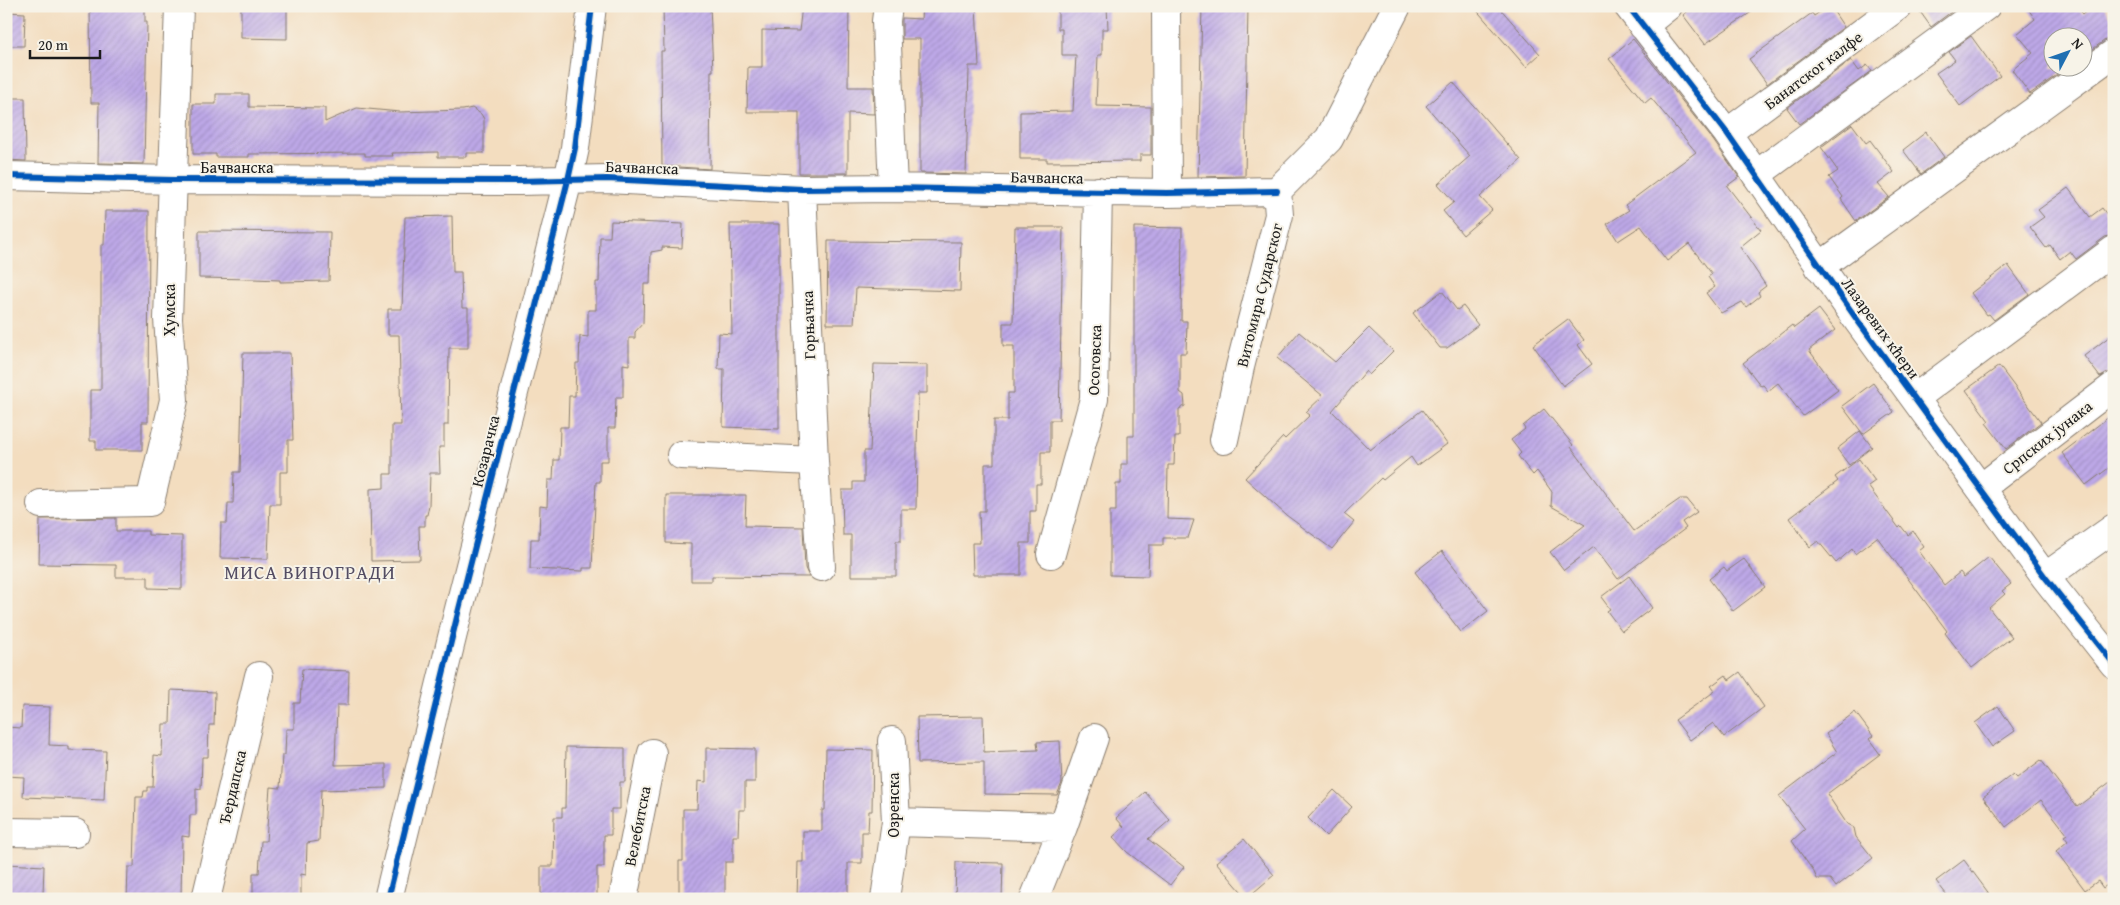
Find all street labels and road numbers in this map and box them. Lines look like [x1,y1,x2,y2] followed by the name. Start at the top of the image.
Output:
[1759,25,1867,115] street label: Банатског калфе
[605,154,679,180] street label: Бачванска
[200,155,274,179] street label: Бачванска
[1010,164,1084,190] street label: Бачванска
[1230,220,1289,369] street label: Витомира Сударског
[1836,272,1926,384] street label: Лазаревих кћери
[157,283,181,336] street label: Хумска
[795,290,821,360] street label: Горњачка
[1081,324,1107,396] street label: Осоговска
[1997,394,2097,480] street label: Српских јунака
[464,412,506,489] street label: Козарачка
[212,747,252,826] street label: Ђердапска
[881,772,905,838] street label: Озренска
[617,783,657,868] street label: Велебитска

